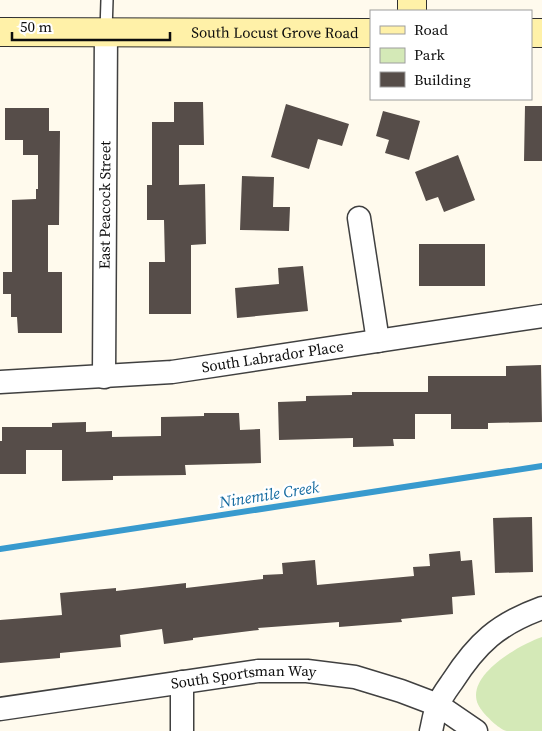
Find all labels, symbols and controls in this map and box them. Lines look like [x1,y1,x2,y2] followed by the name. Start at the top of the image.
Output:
[12,10,170,42] scale bar
[370,10,532,100] legend
[20,16,52,37] text: 50 m
[414,19,448,40] text: Road
[191,22,359,43] street label: South Locust Grove Road
[414,44,446,65] text: Park
[414,69,471,90] text: Building
[94,141,115,269] street label: East Peacock Street
[200,335,345,377] street label: South Labrador Place
[217,475,321,513] water label: Ninemile Creek
[169,660,318,694] street label: South Sportsman Way

